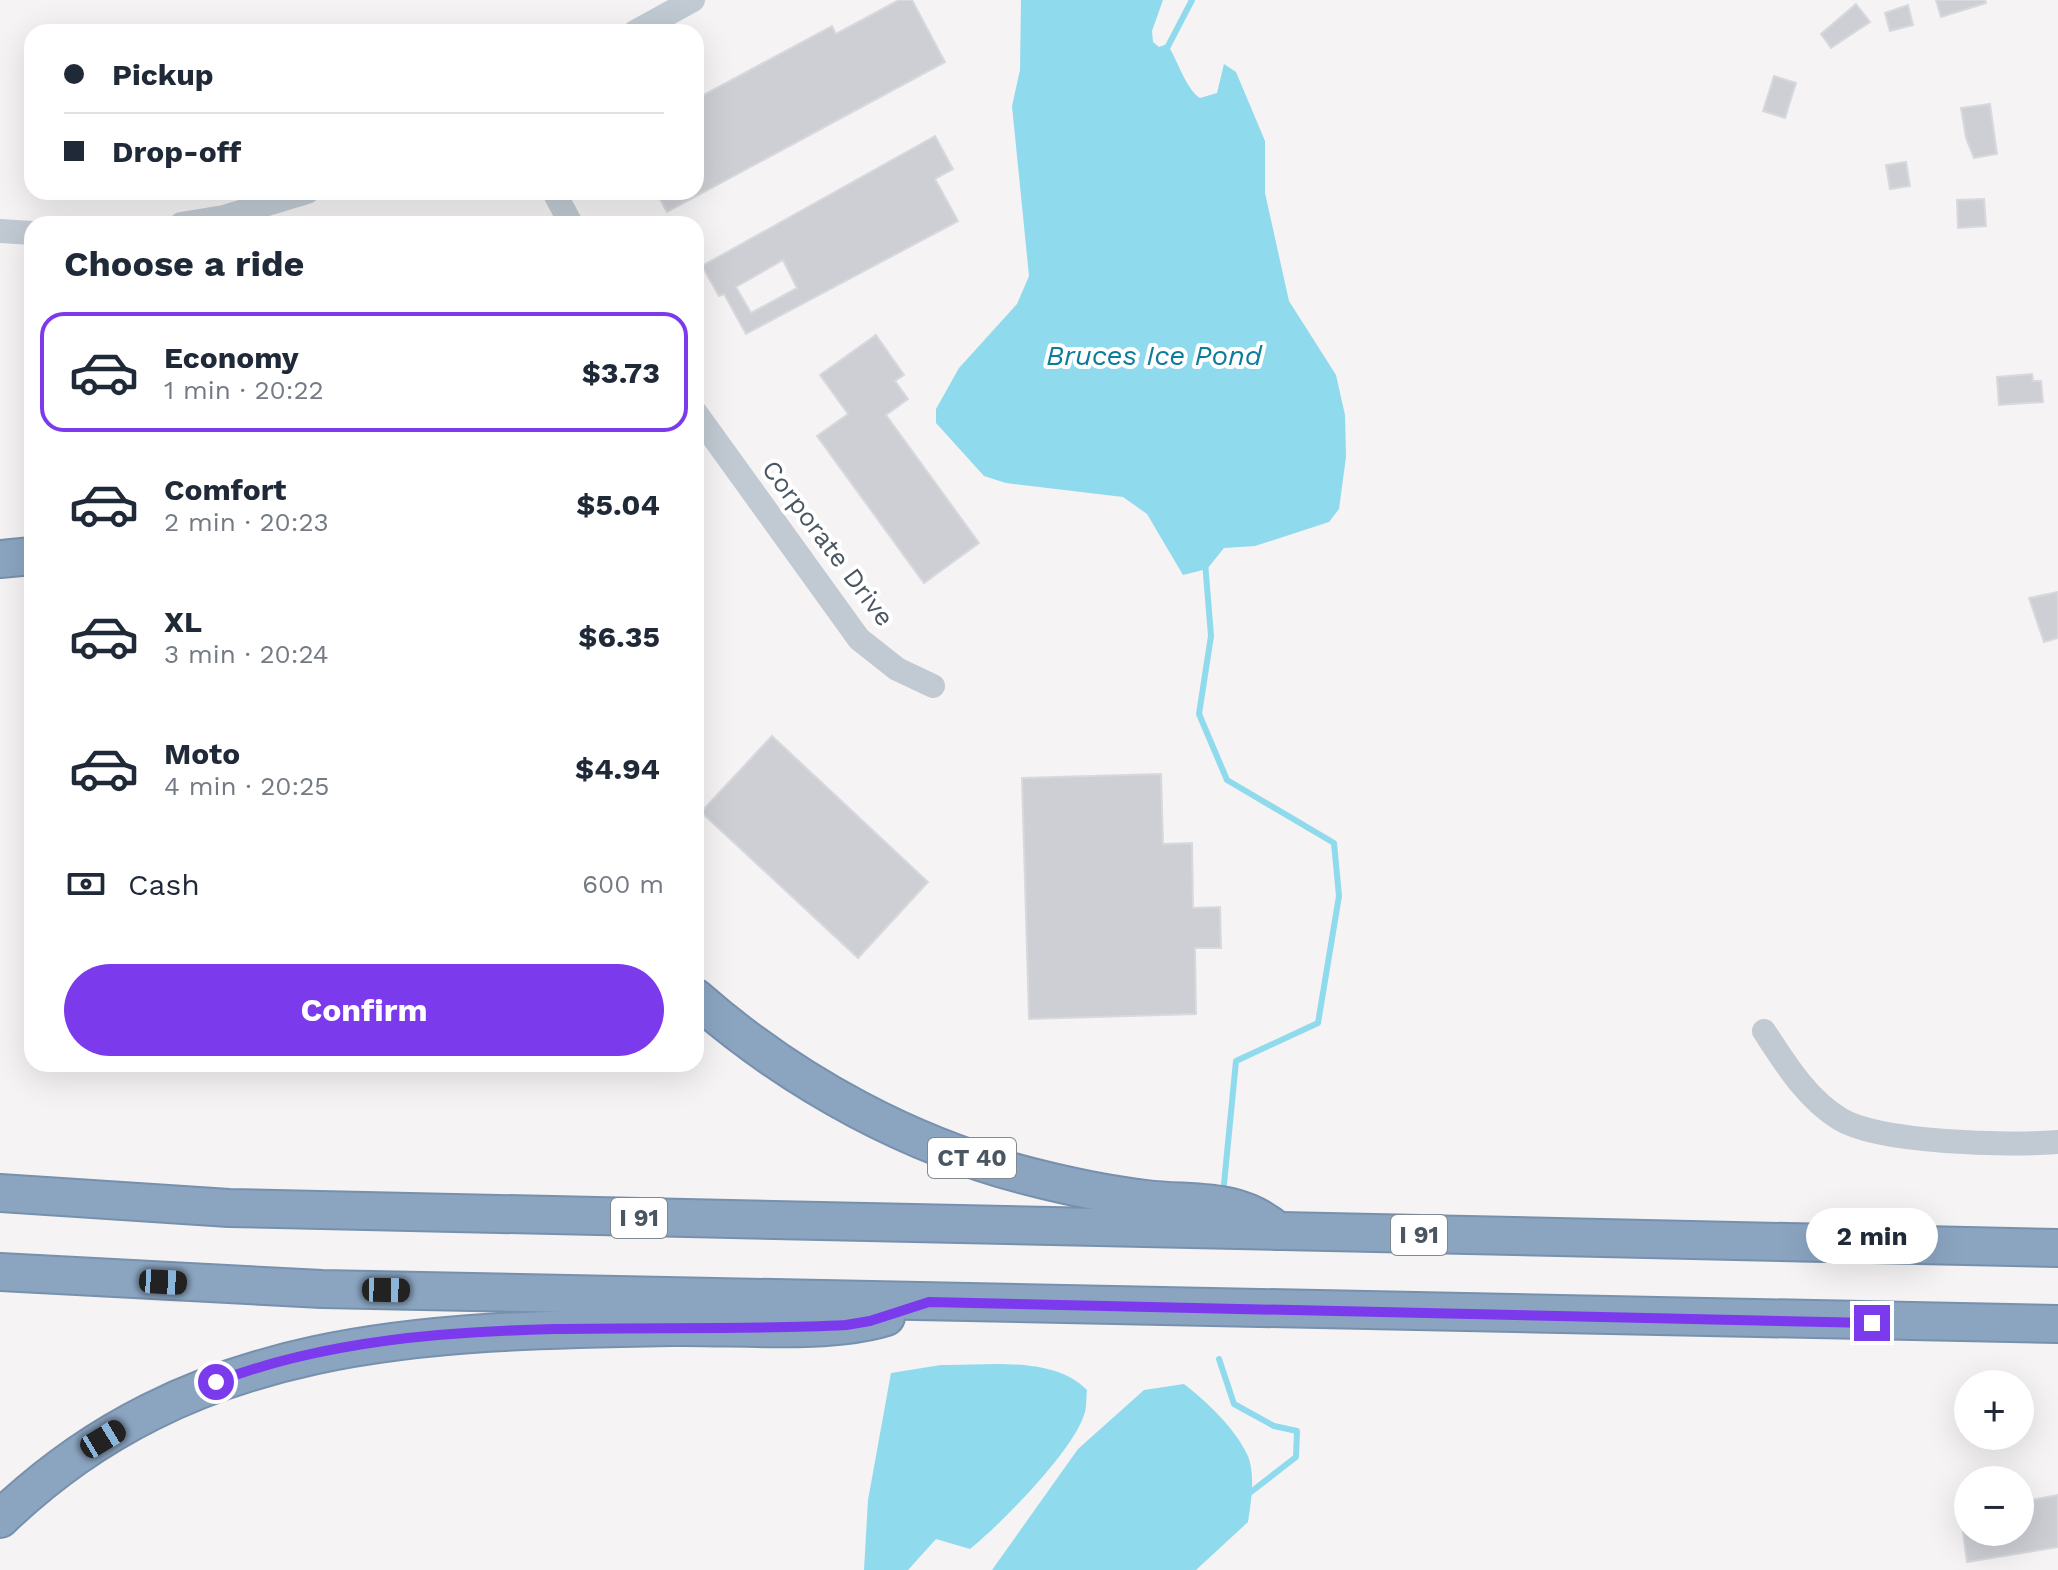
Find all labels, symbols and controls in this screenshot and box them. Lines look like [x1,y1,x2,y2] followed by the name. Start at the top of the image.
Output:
[112,57,214,92] text: Pickup
[112,134,241,169] text: Drop-off
[64,243,304,285] text: Choose a ride
[68,336,140,408] icon: car
[1046,339,1263,372] water label: Bruces Ice Pond
[164,340,299,375] text: Economy
[582,355,660,390] text: $3.73
[164,375,324,405] text: 1 min · 20:22
[756,454,900,632] street label: Corporate Drive
[68,468,140,540] icon: car
[164,472,286,507] text: Comfort
[576,487,660,522] text: $5.04
[164,507,329,537] text: 2 min · 20:23
[68,600,140,672] icon: car
[164,604,202,639] text: XL
[578,619,660,654] text: $6.35
[164,639,329,669] text: 3 min · 20:24
[68,732,140,804] icon: car
[164,736,240,771] text: Moto
[575,751,660,786] text: $4.94
[164,771,329,801] text: 4 min · 20:25
[64,862,108,906] icon: cash
[128,867,200,902] text: Cash
[582,869,664,899] text: 600 m
[64,964,664,1056] button: Confirm
[928,1138,1016,1178] road number: CT 40
[611,1198,667,1238] road number: I 91
[1806,1207,1938,1263] callout: 2 min
[1391,1215,1447,1255] road number: I 91
[1836,1221,1908,1251] text: 2 min
[138,1269,188,1295] car
[362,1278,410,1302] car
[1854,1305,1890,1341] route end
[198,1364,234,1400] route start
[1954,1370,2034,1546] map controls
[1954,1370,2034,1450] button: +
[76,1416,130,1462] car
[1954,1466,2034,1546] button: −

